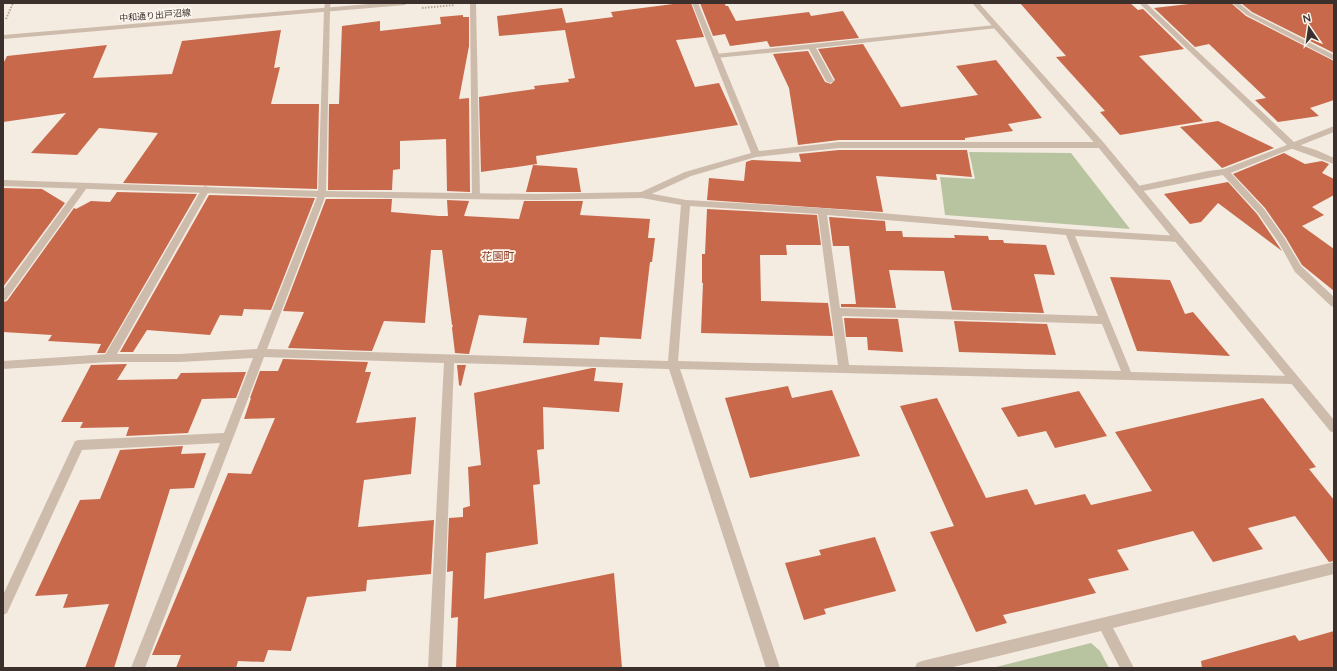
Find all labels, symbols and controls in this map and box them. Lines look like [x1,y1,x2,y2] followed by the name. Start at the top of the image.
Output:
[119,6,192,24] street label: 中和通り出戸沼線
[1289,8,1329,48] north arrow
[1301,11,1312,26] text: N
[482,249,515,263] district label: 花園町

